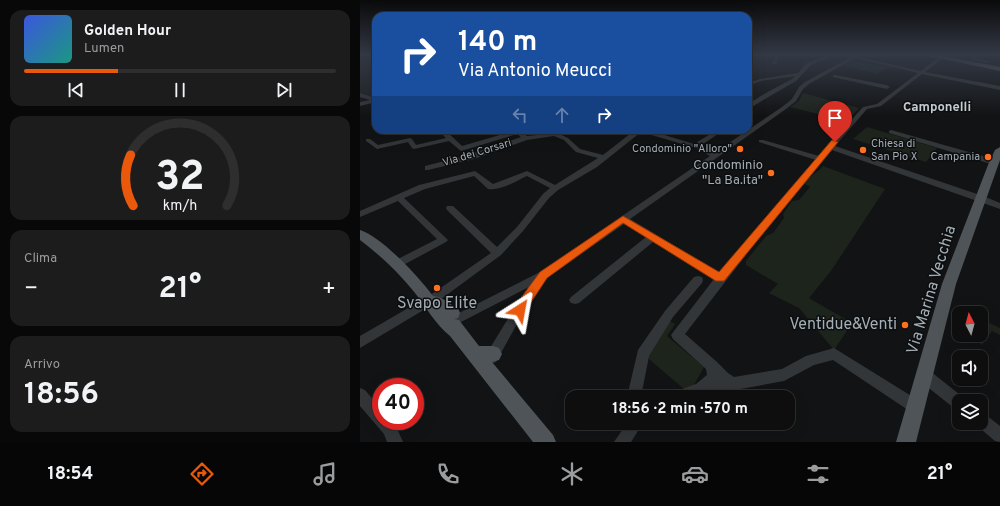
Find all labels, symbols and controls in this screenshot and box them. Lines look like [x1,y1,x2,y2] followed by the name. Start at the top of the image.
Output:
[84,22,171,41] text: Golden Hour
[458,25,537,61] text: 140 m
[392,28,444,80] icon: right
[84,41,124,57] text: Lumen
[458,60,612,83] text: Via Antonio Meucci
[65,79,87,101] icon: previous
[169,79,191,101] icon: pause
[273,79,295,101] icon: next
[903,100,971,116] district label: Camponelli
[818,101,852,142] pin
[509,104,531,126] icon: left
[551,104,573,126] icon: ahead
[593,104,615,126] icon: right
[824,107,846,129] icon: arrive
[441,136,513,170] street label: Via dei Corsari
[871,137,918,164] place label: Chiesa di San Pio X
[632,142,732,156] place label: Condominio "Alloro"
[735,144,745,154] marker: Condominio "Alloro"
[858,145,868,155] marker: Chiesa di San Pio X
[930,150,980,164] place label: Campania
[155,152,205,205] text: 32
[983,152,993,162] marker: Campania
[693,158,763,189] place label: Condominio "La Ba.ita"
[766,168,776,178] marker: Condominio "La Ba.ita"
[163,197,197,215] text: km/h
[903,223,961,357] street label: Via Marina Vecchia
[24,251,57,267] text: Clima
[159,271,201,308] text: 21°
[24,276,38,303] text: −
[322,276,336,303] text: +
[432,283,442,293] marker: Svapo Elite
[499,289,541,331] position arrow
[397,294,477,314] place label: Svapo Elite
[952,306,988,342] north arrow
[952,306,988,430] map controls
[789,315,897,335] place label: Ventidue&Venti
[900,320,910,330] marker: Ventidue&Venti
[952,350,988,386] button: sound
[24,357,60,373] text: Arrivo
[24,377,99,414] text: 18:56
[372,378,424,430] speed limit sign: 40
[952,394,988,430] button: layers
[612,400,748,419] text: 18:56 · 2 min · 570 m
[188,460,216,488] icon: directions
[311,460,339,488] icon: music
[434,460,462,488] icon: phone
[558,460,586,488] icon: climate
[681,460,709,488] icon: car
[804,460,832,488] icon: filters
[48,463,93,486] text: 18:54
[927,463,952,486] text: 21°

